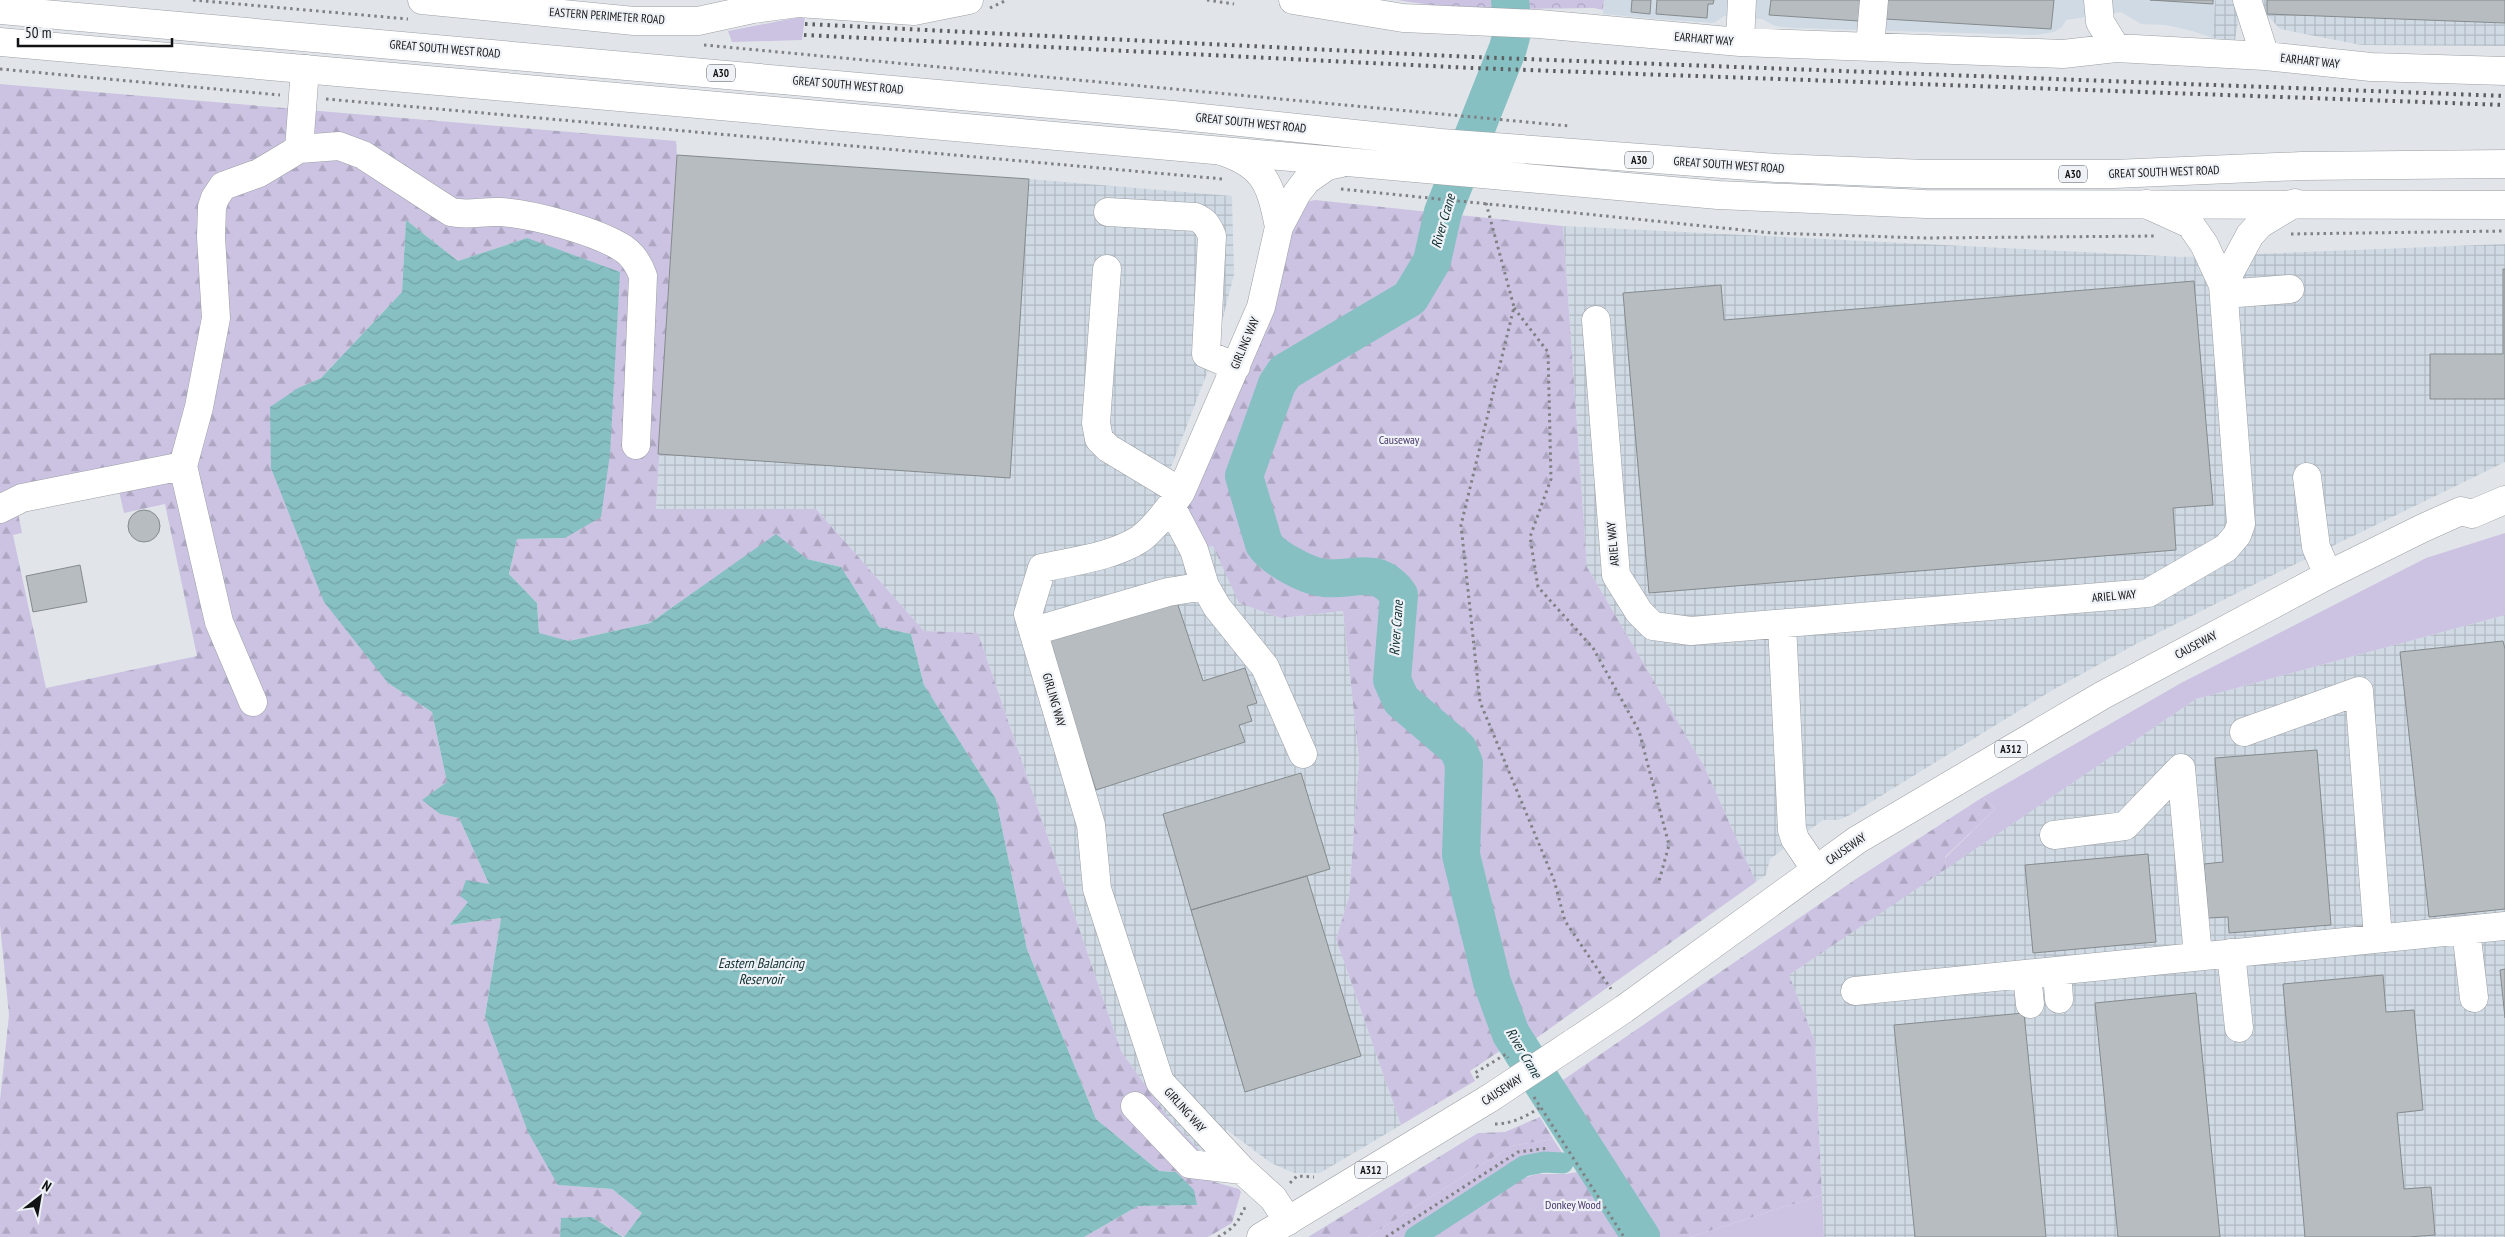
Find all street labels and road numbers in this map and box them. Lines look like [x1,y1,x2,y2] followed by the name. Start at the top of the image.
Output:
[549,4,665,27] street label: EASTERN PERIMETER ROAD
[1674,28,1735,49] street label: EARHART WAY
[389,36,501,61] street label: GREAT SOUTH WEST ROAD
[2280,50,2341,71] street label: EARHART WAY
[707,64,735,82] road number: A30
[792,72,904,97] street label: GREAT SOUTH WEST ROAD
[1195,109,1307,136] street label: GREAT SOUTH WEST ROAD
[1625,152,1653,168] road number: A30
[1673,153,1785,176] street label: GREAT SOUTH WEST ROAD
[2108,162,2220,181] street label: GREAT SOUTH WEST ROAD
[2059,165,2087,182] road number: A30
[1227,314,1262,371] street label: GIRLING WAY
[1603,521,1622,567] street label: ARIEL WAY
[2091,586,2137,605] street label: ARIEL WAY
[2172,627,2220,662] street label: CAUSEWAY
[1040,671,1069,729] street label: GIRLING WAY
[1995,741,2027,758] road number: A312
[1823,829,1869,868] street label: CAUSEWAY
[1479,1071,1525,1108] street label: CAUSEWAY
[1161,1084,1210,1136] street label: GIRLING WAY
[1355,1162,1387,1178] road number: A312

